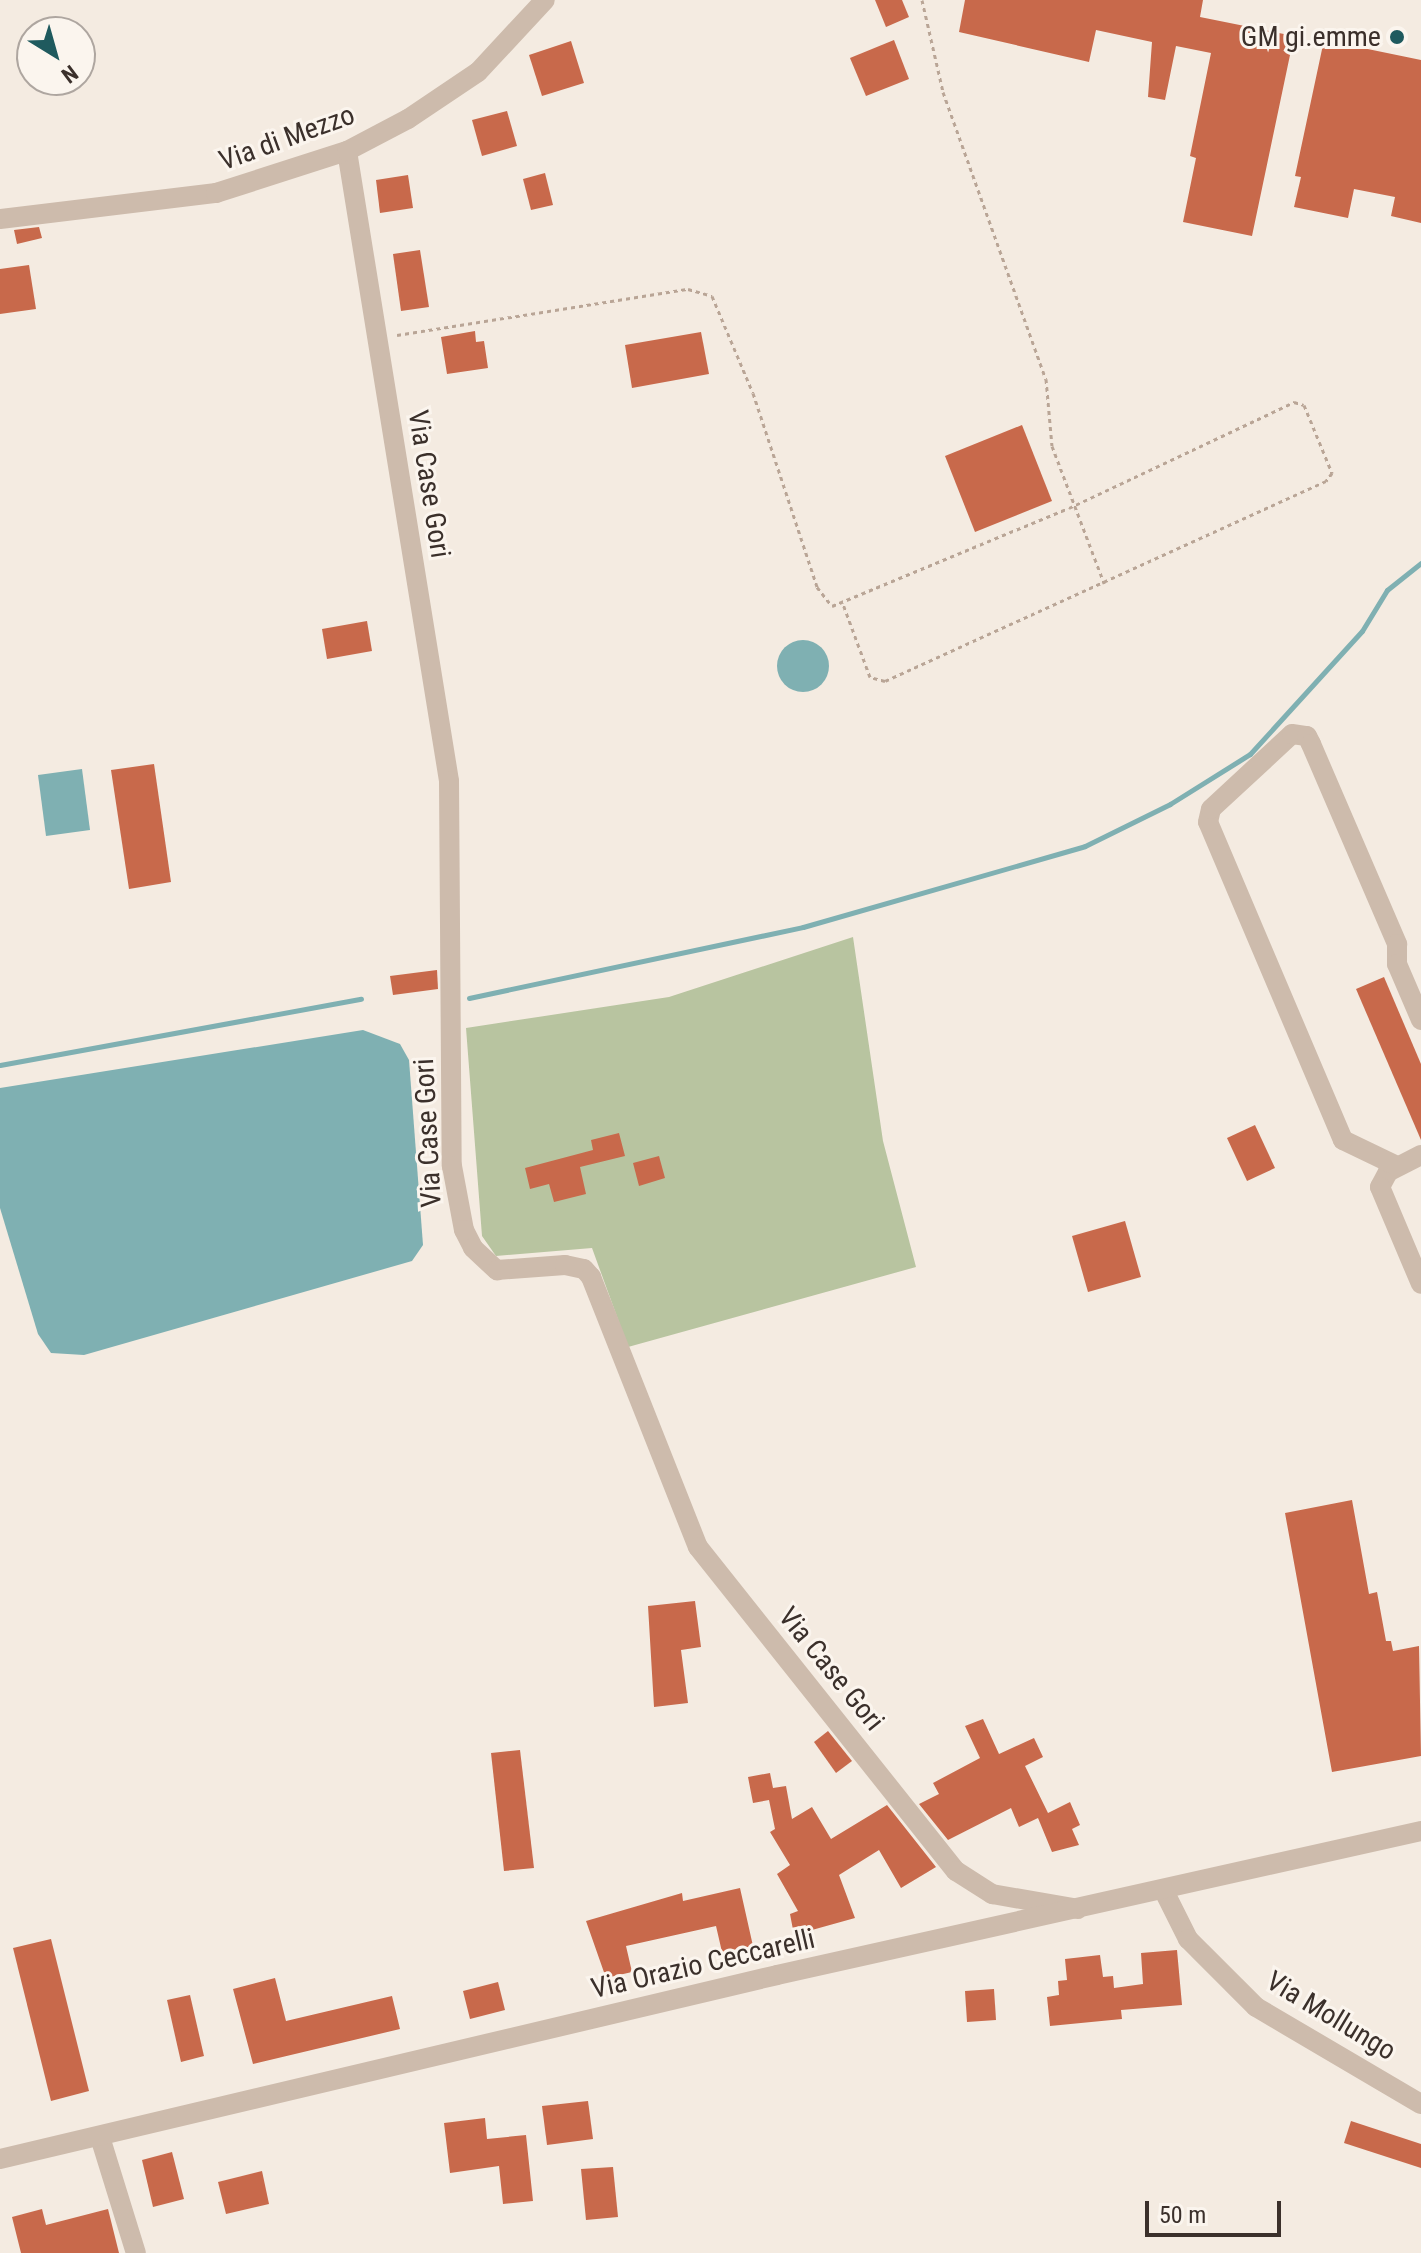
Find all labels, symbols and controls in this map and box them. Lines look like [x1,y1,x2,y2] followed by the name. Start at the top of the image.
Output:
[16,16,96,96] north arrow
[1241,20,1381,54] place label: GM gi.emme
[1388,28,1406,46] marker: GM gi.emme
[57,60,82,88] text: N
[215,98,359,178] street label: Via di Mezzo
[401,408,457,560] street label: Via Case Gori
[407,1058,449,1208] street label: Via Case Gori
[771,1600,891,1738] street label: Via Case Gori
[588,1922,818,2006] street label: Via Orazio Ceccarelli
[1260,1964,1402,2068] street label: Via Mollungo
[1149,2185,1285,2235] scale bar
[1159,2201,1206,2229] text: 50 m

